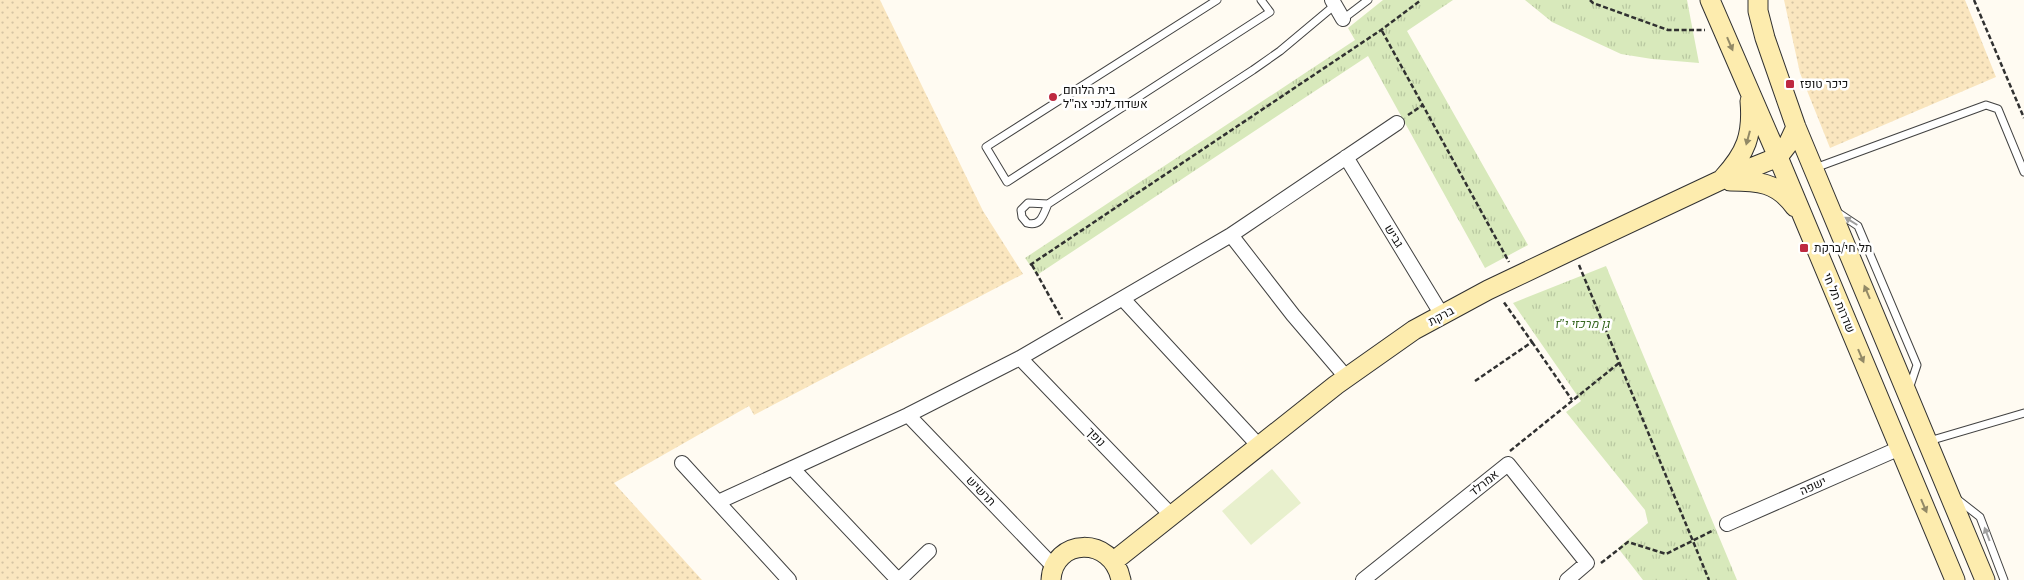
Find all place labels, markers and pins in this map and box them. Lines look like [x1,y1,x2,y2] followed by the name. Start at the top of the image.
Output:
[1800,75,1848,92] place label: כיכר טופז
[1784,78,1796,90] marker: כיכר טופז
[1063,81,1148,112] place label: בית הלוחם אשדוד לנכי צה"ל
[1047,91,1059,103] marker: בית הלוחם אשדוד לנכי צה"ל
[1814,239,1872,256] place label: תל חי/ברקת
[1798,242,1810,254] marker: תל חי/ברקת

